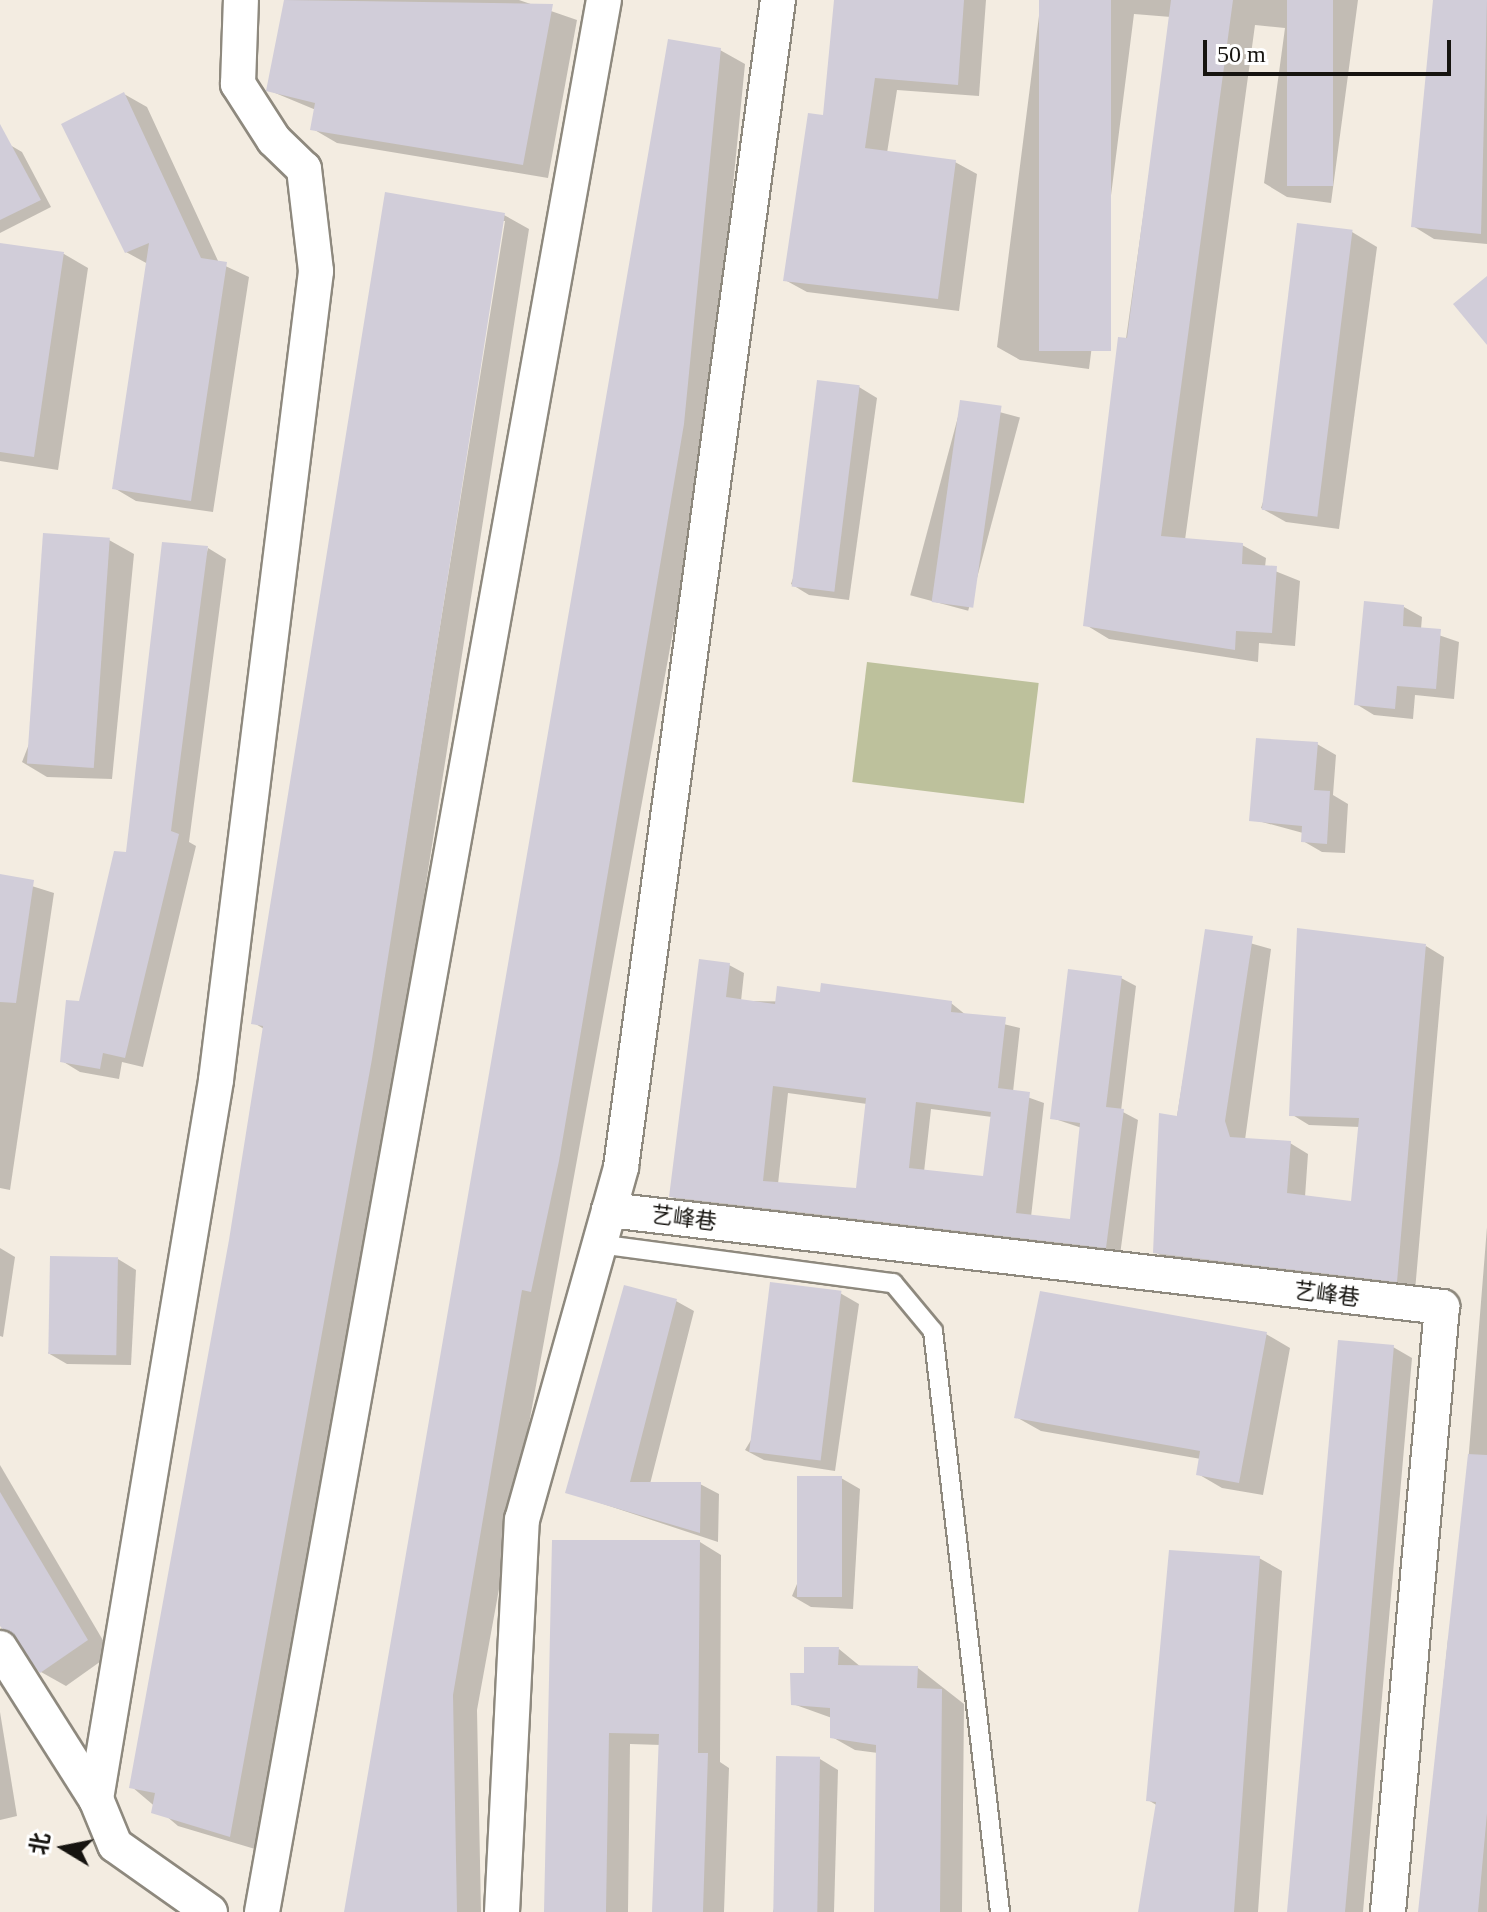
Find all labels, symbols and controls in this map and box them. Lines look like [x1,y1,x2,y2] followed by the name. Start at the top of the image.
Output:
[1207,24,1455,74] scale bar
[1217,41,1266,67] text: 50 m
[650,1201,718,1235] street label: 艺峰巷
[1293,1277,1361,1311] street label: 艺峰巷
[24,1808,104,1888] north arrow
[26,1831,54,1857] text: 北

